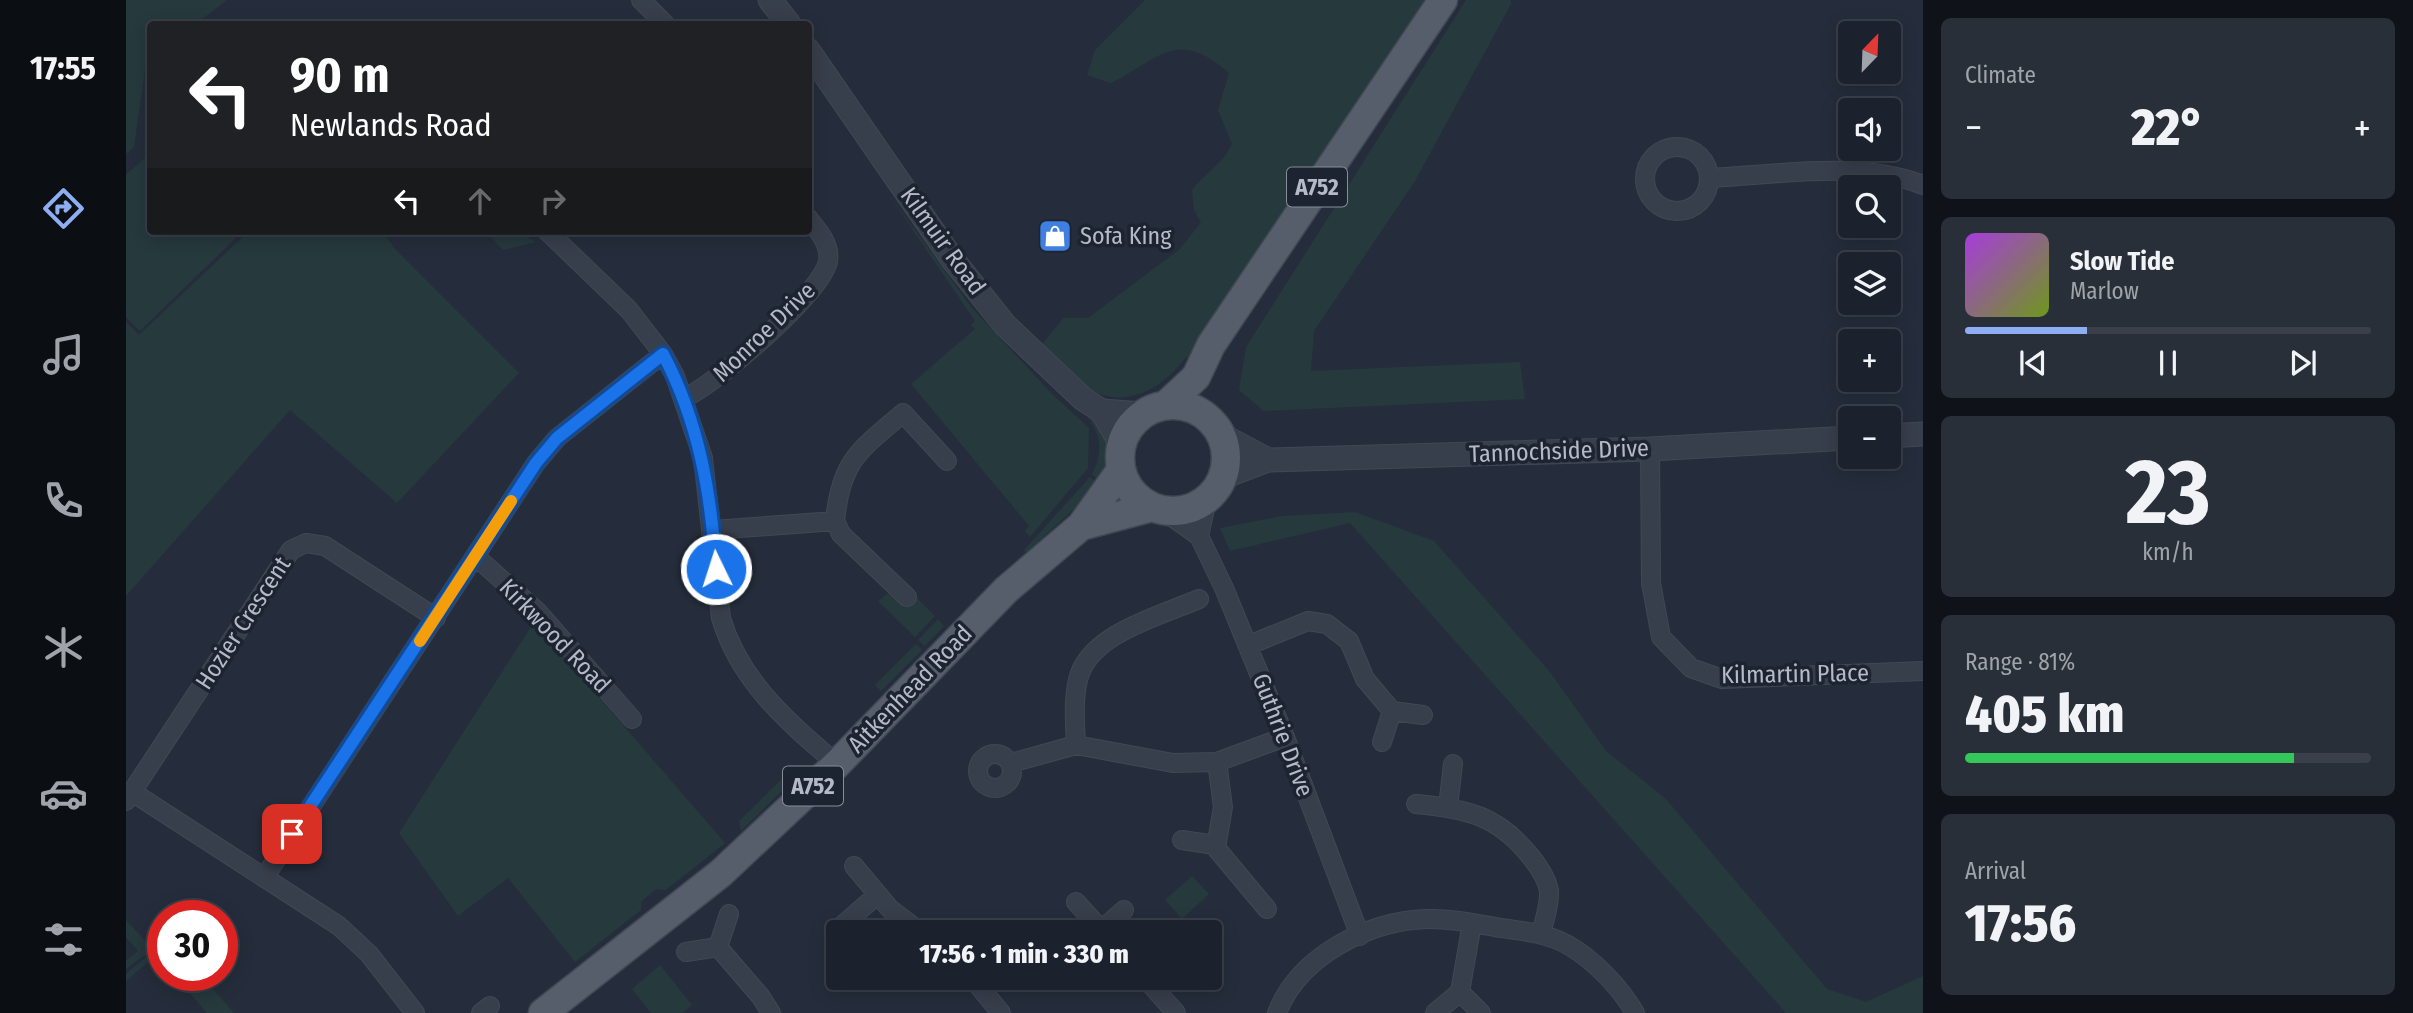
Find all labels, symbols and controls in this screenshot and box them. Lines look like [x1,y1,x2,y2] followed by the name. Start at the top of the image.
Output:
[1838,21,1900,84] north arrow
[1838,21,1901,469] map controls
[290,46,390,105] text: 90 m
[30,49,96,87] text: 17:55
[175,49,266,140] icon: left
[1965,61,2036,89] text: Climate
[2131,96,2205,159] text: 22°
[1838,98,1901,161] button: sound
[1965,105,1982,151] text: −
[2354,105,2371,151] text: +
[290,106,492,144] text: Newlands Road
[1287,168,1347,206] road number: A752
[1838,175,1901,238] button: search
[388,182,426,220] icon: left
[461,182,499,220] icon: ahead
[534,182,572,220] icon: right
[895,182,991,300] street label: Kilmuir Road
[39,184,88,233] icon: directions
[1036,217,1074,255] shop icon: Sofa King
[1080,222,1172,250] place label: Sofa King
[2070,246,2174,277] text: Slow Tide
[1838,252,1901,315] button: layers
[707,276,821,388] street label: Monroe Drive
[2070,277,2139,305] text: Marlow
[1838,329,1901,392] button: +
[39,330,88,379] icon: music
[2014,344,2052,382] icon: previous
[2149,344,2187,382] icon: pause
[2284,344,2322,382] icon: next
[1838,406,1901,469] button: −
[1469,434,1649,468] street label: Tannochside Drive
[2125,438,2211,547] text: 23
[39,476,88,525] icon: phone
[679,532,753,606] position arrow
[2142,538,2194,566] text: km/h
[190,551,296,694] street label: Hozier Crescent
[494,573,616,699] street label: Kirkwood Road
[842,619,978,759] street label: Aitkenhead Road
[39,623,88,672] icon: climate
[1965,648,2075,676] text: Range · 81%
[1721,659,1869,689] street label: Kilmartin Place
[1247,670,1319,800] street label: Guthrie Drive
[1965,683,2124,746] text: 405 km
[783,766,843,806] road number: A752
[39,769,88,818] icon: car
[262,804,322,864] pin
[273,815,311,853] icon: arrive
[1965,857,2026,885] text: Arrival
[1965,892,2076,955] text: 17:56
[147,900,238,991] speed limit sign: 30
[39,915,88,964] icon: filters
[919,939,1129,970] text: 17:56 · 1 min · 330 m

